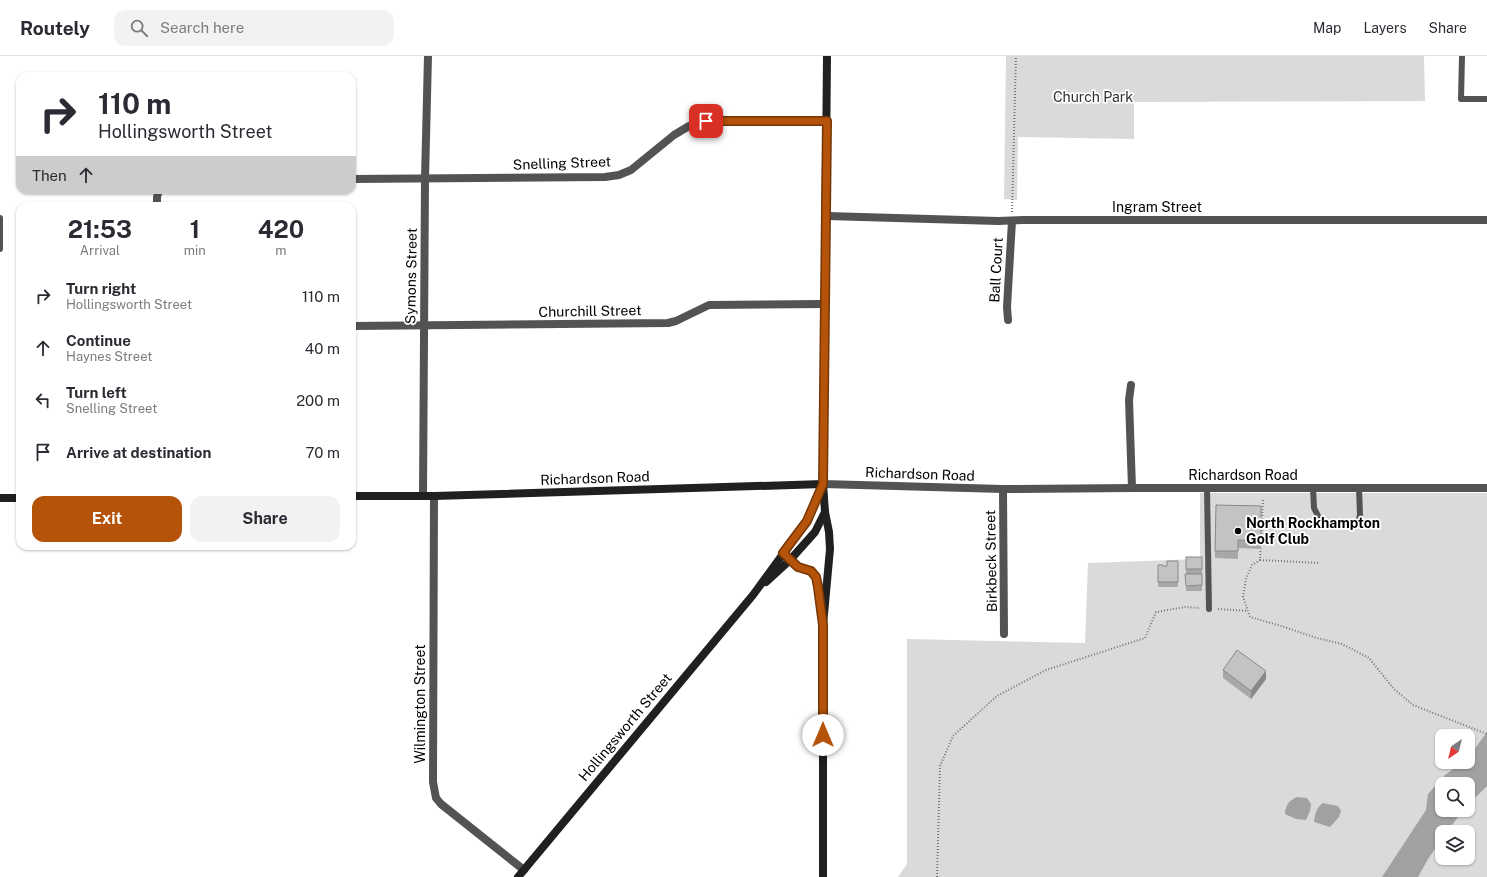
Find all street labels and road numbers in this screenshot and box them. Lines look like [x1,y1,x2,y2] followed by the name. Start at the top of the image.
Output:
[513,153,611,173] street label: Snelling Street
[1112,199,1202,215] street label: Ingram Street
[402,228,420,324] street label: Symons Street
[986,237,1006,303] street label: Ball Court
[538,302,642,320] street label: Churchill Street
[865,464,975,484] street label: Richardson Road
[1188,467,1298,483] street label: Richardson Road
[540,468,650,488] street label: Richardson Road
[982,510,1000,612] street label: Birkbeck Street
[412,644,428,764] street label: Wilmington Street
[575,670,675,784] street label: Hollingsworth Street

